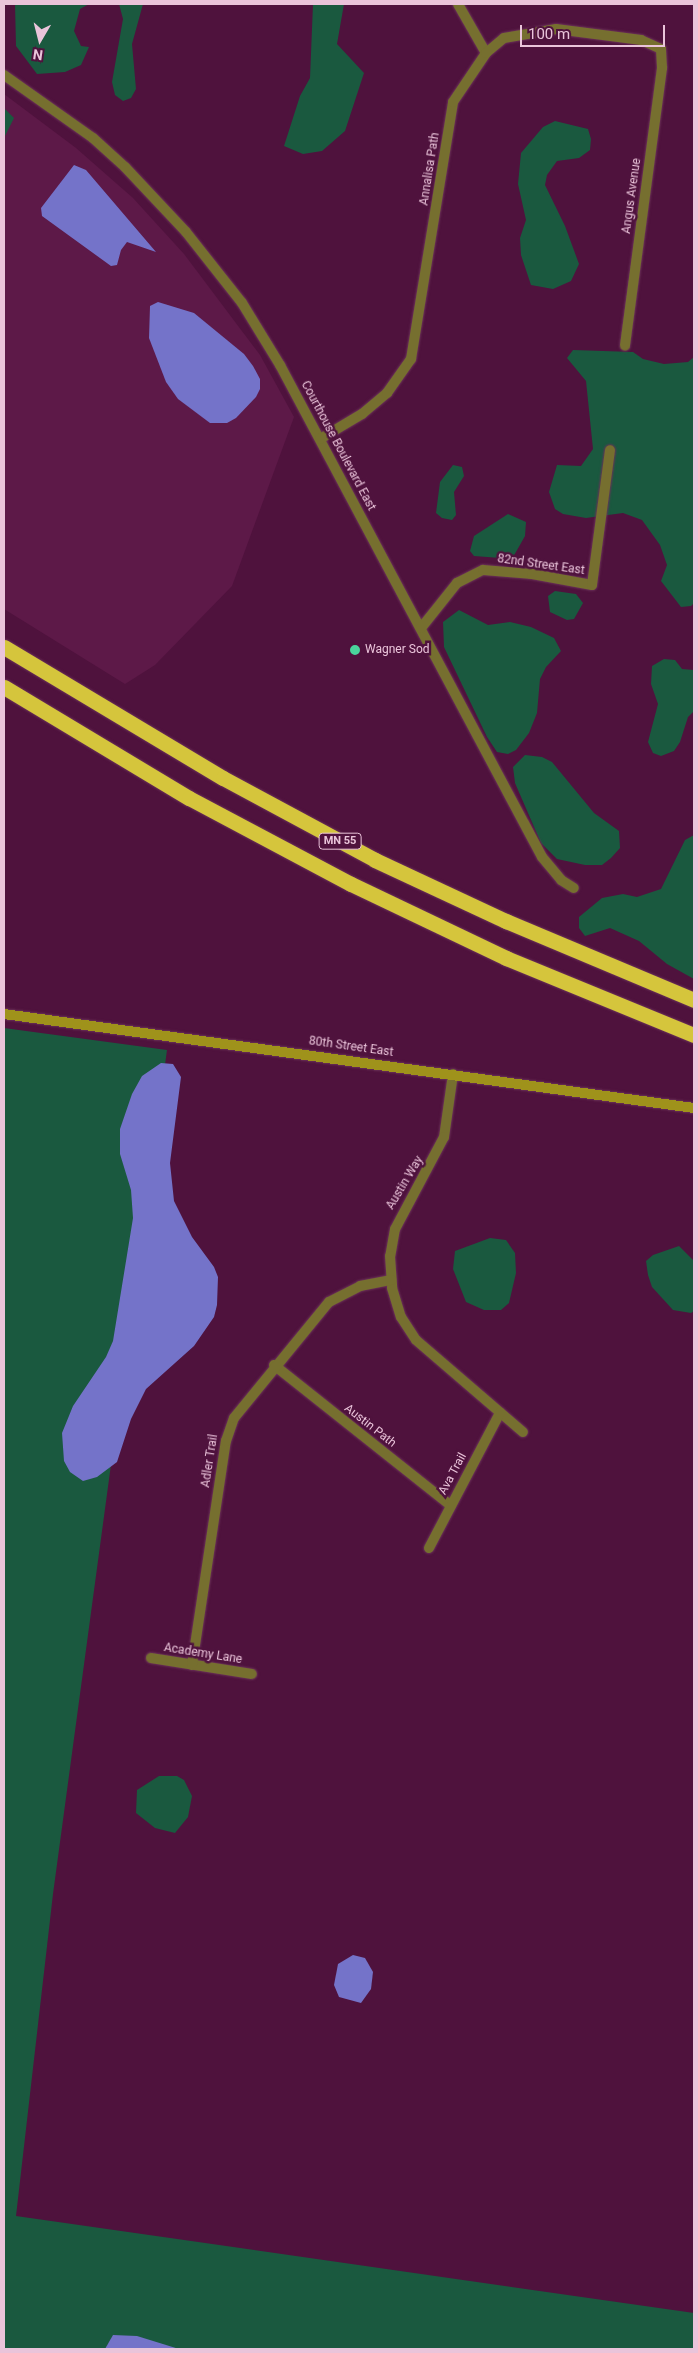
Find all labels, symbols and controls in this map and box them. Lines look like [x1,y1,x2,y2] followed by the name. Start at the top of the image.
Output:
[15,15,65,65] north arrow
[523,15,668,47] scale bar
[528,25,570,43] text: 100 m
[32,46,44,63] text: N
[417,131,443,207] street label: Annalisa Path
[620,157,644,235] street label: Angus Avenue
[298,379,378,513] street label: Courthouse Boulevard East
[496,552,586,578] street label: 82nd Street East
[365,643,429,657] place label: Wagner Sod
[349,644,361,656] marker: Wagner Sod
[318,832,362,849] road number: MN 55
[308,1034,394,1060] street label: 80th Street East
[383,1154,427,1212] street label: Austin Way
[341,1401,399,1451] street label: Austin Path
[199,1433,221,1489] street label: Adler Trail
[436,1450,470,1498] street label: Ava Trail
[163,1641,243,1667] street label: Academy Lane

